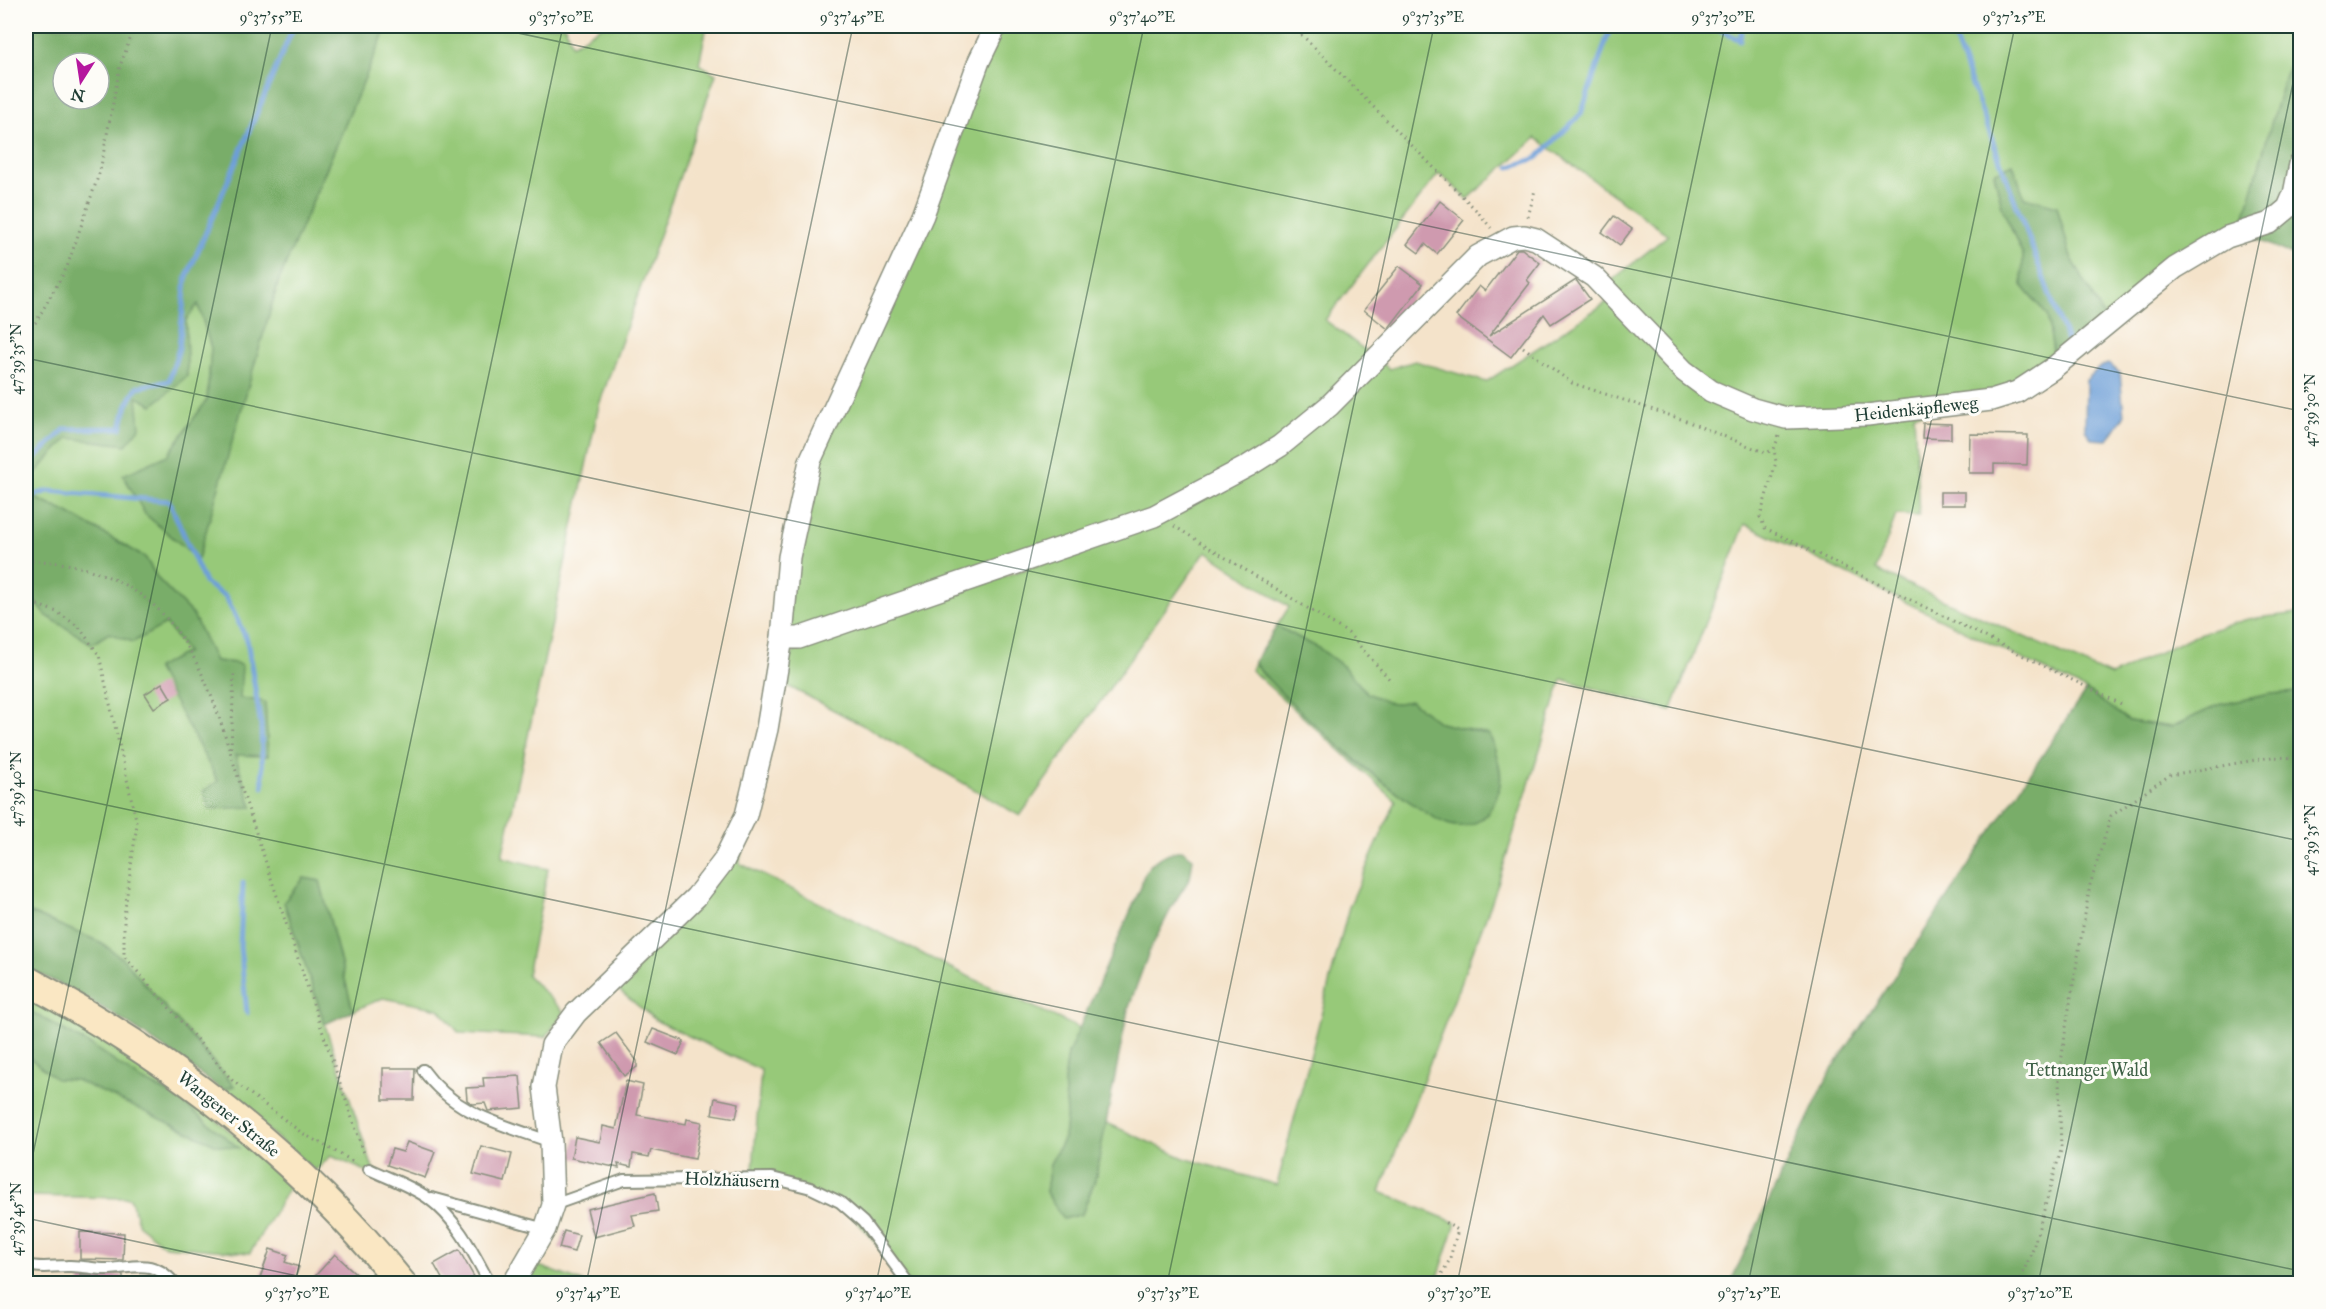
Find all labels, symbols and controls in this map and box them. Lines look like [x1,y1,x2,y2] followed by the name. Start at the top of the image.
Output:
[240,8,303,26] text: 9°37'55"E
[529,8,594,26] text: 9°37'50"E
[820,8,884,26] text: 9°37'45"E
[1109,8,1175,26] text: 9°37'40"E
[1402,8,1464,26] text: 9°37'35"E
[1691,8,1755,26] text: 9°37'30"E
[1982,8,2046,26] text: 9°37'25"E
[51,51,111,111] north arrow
[69,84,87,106] text: N
[7,323,25,395] text: 47°39'35"N
[2301,373,2319,447] text: 47°39'30"N
[1853,392,1980,427] street label: Heidenkäpfleweg
[7,751,25,827] text: 47°39'40"N
[2301,804,2319,876] text: 47°39'35"N
[2026,1059,2148,1082] park label: Tettnanger Wald
[173,1066,285,1163] street label: Wangener Straße
[684,1167,780,1193] street label: Holzhäusern
[7,1182,25,1256] text: 47°39'45"N
[265,1284,330,1302] text: 9°37'50"E
[556,1284,620,1302] text: 9°37'45"E
[845,1284,911,1302] text: 9°37'40"E
[1137,1284,1199,1302] text: 9°37'35"E
[1427,1284,1491,1302] text: 9°37'30"E
[1717,1284,1781,1302] text: 9°37'25"E
[2007,1284,2073,1302] text: 9°37'20"E

